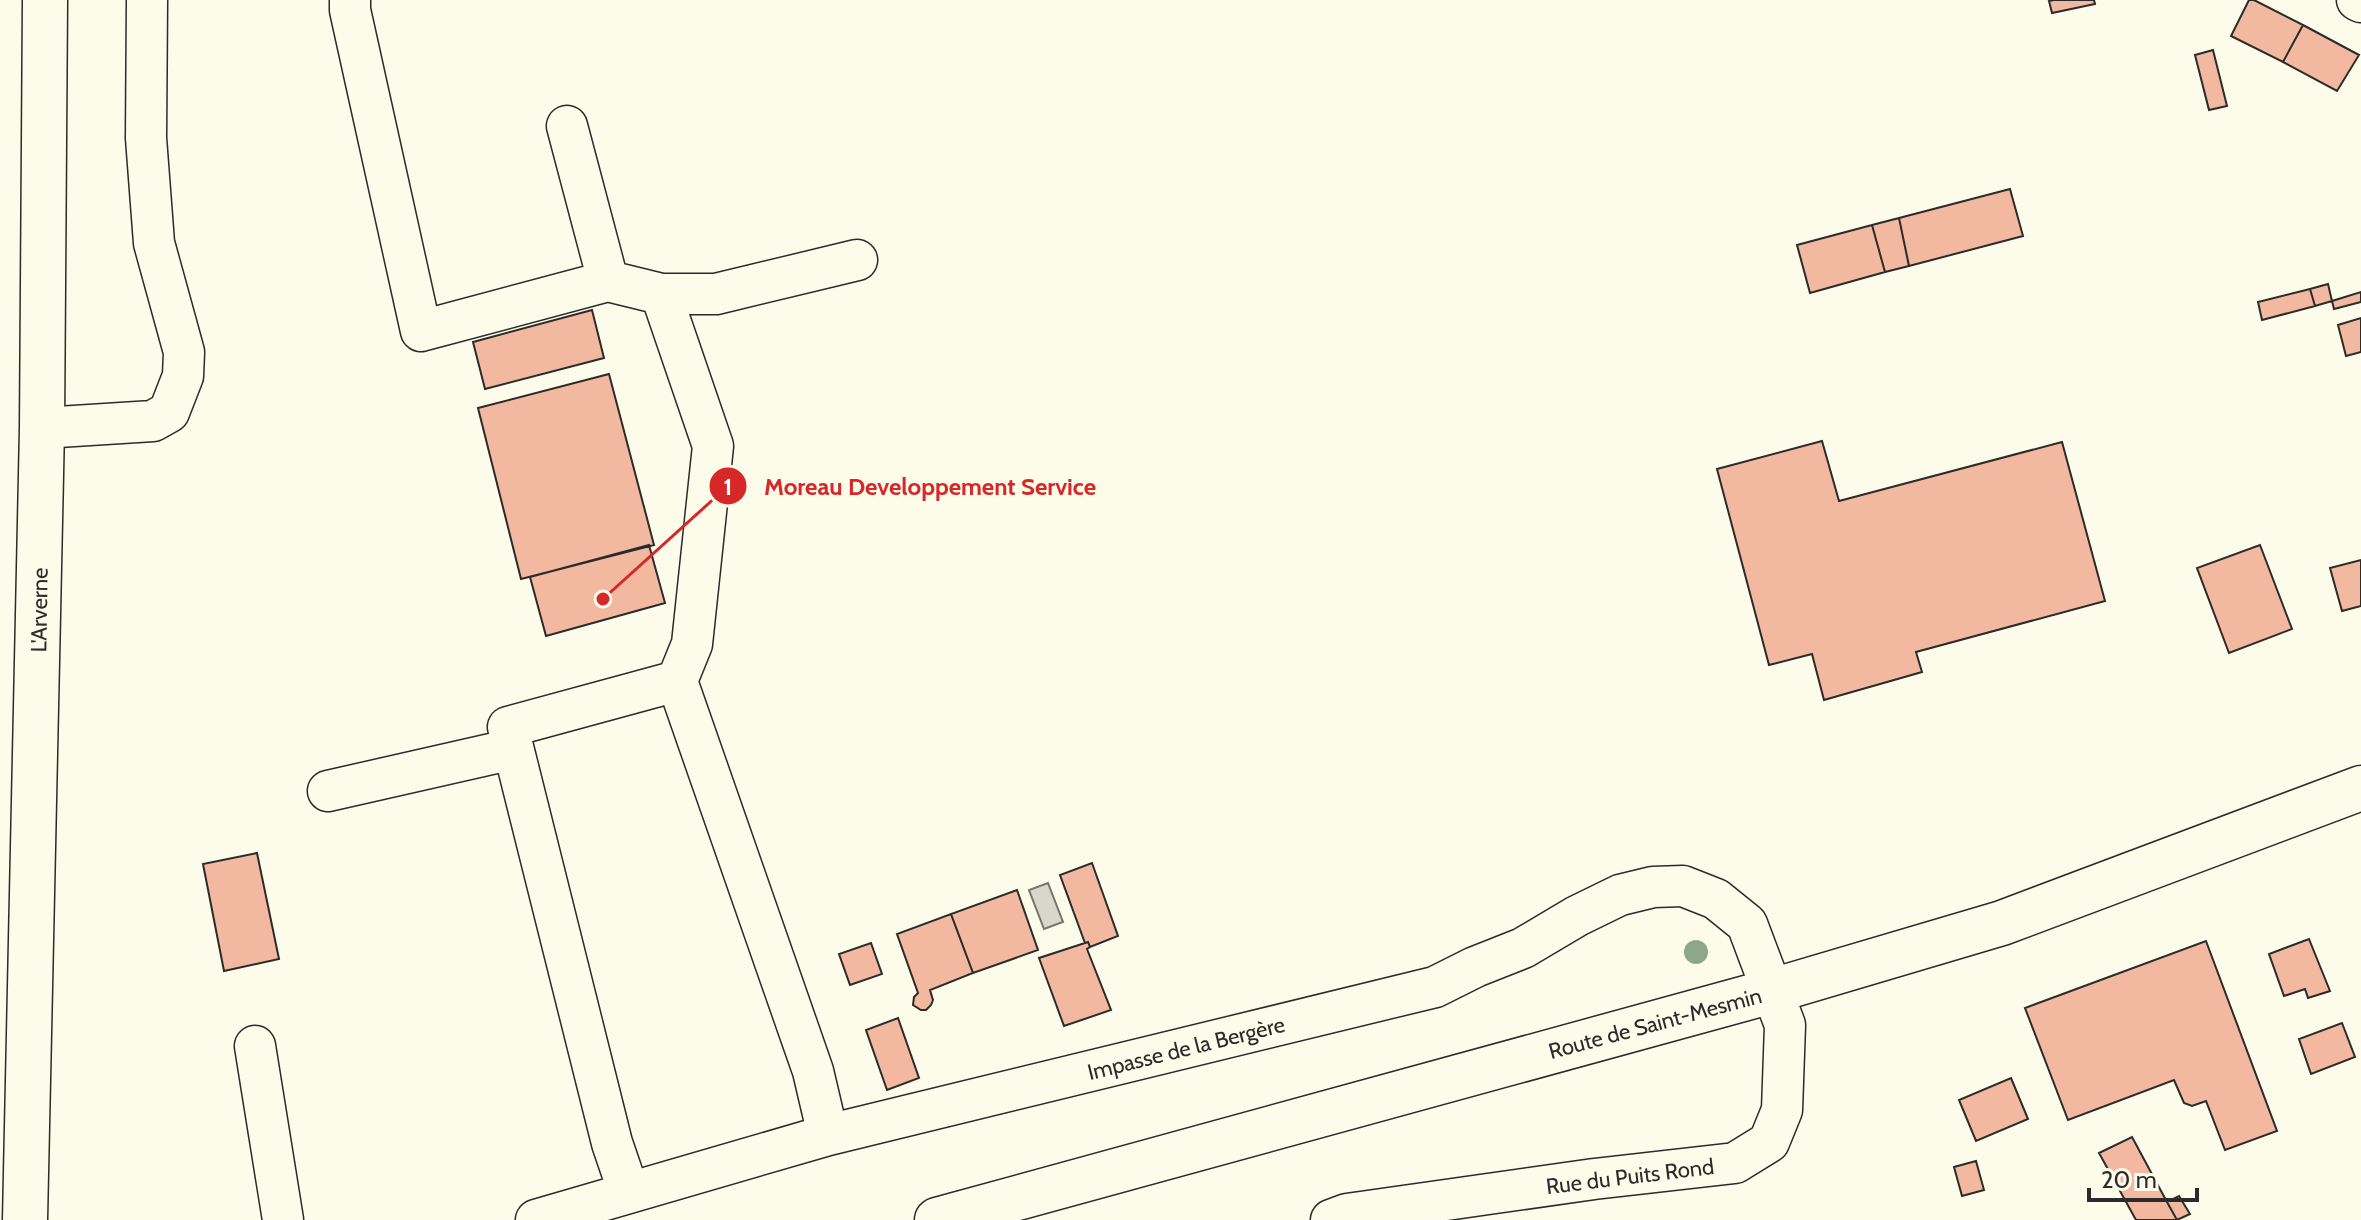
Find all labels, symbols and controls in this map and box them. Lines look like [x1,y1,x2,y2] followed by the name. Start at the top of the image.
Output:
[708,462,1112,510] callout: Moreau Developpement Service
[724,472,732,501] text: 1
[764,472,1096,501] text: Moreau Developpement Service
[25,567,54,653] street label: L'Arverne
[1546,982,1765,1065] street label: Route de Saint-Mesmin
[1085,1011,1288,1086] street label: Impasse de la Bergère
[2089,1152,2197,1202] scale bar
[1545,1153,1716,1200] street label: Rue du Puits Rond
[2101,1165,2157,1194] text: 20 m

